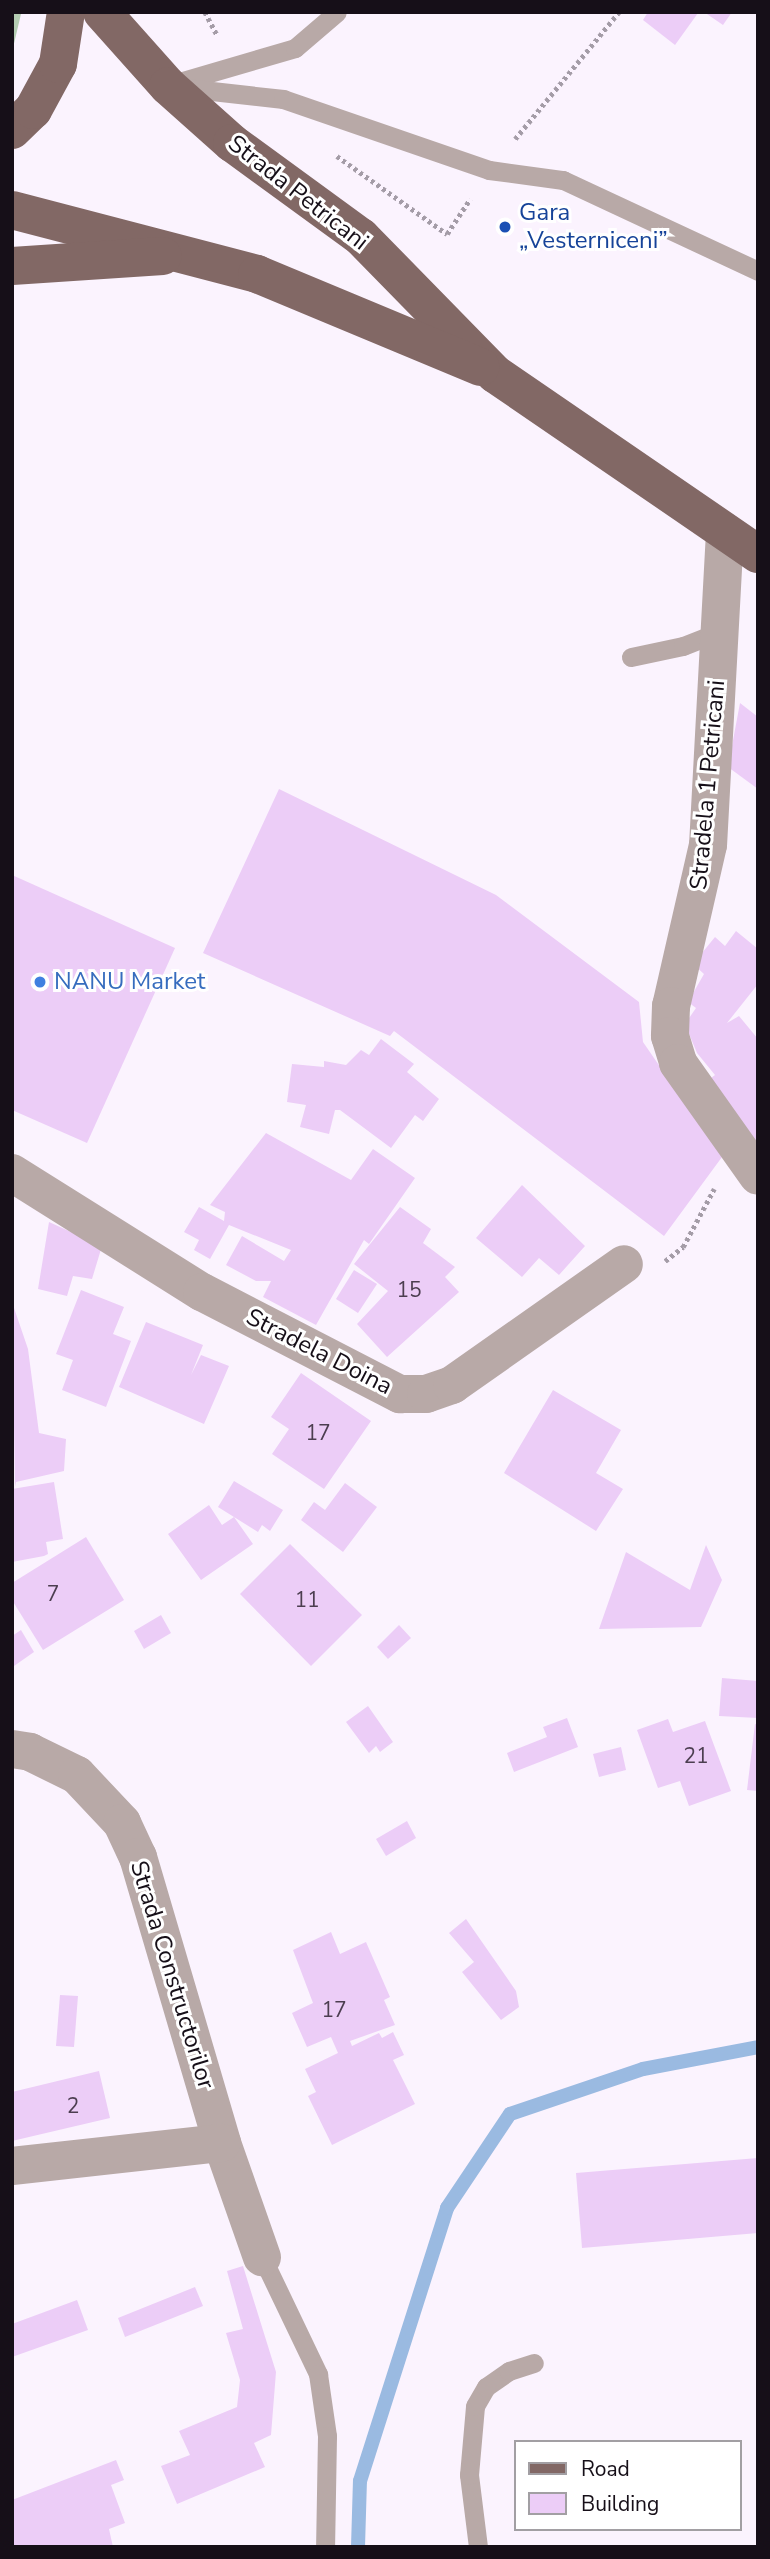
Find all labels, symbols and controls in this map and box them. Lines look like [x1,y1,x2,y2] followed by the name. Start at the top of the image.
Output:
[222,129,374,257] street label: Strada Petricani
[519,199,668,255] place label: Gara „Vesterniceni”
[497,219,513,235] marker: Gara „Vesterniceni”
[684,679,732,891] street label: Stradela 1 Petricani
[54,968,205,996] place label: NANU Market
[32,974,48,990] marker: NANU Market
[396,1277,422,1303] house number: 15
[241,1303,397,1401] street label: Stradela Doina
[305,1420,331,1446] house number: 17
[47,1581,59,1607] house number: 7
[294,1587,320,1613] house number: 11
[683,1743,709,1769] house number: 21
[124,1857,220,2093] street label: Strada Constructorilor
[321,1997,347,2023] house number: 17
[67,2093,79,2119] house number: 2
[514,2440,742,2531] legend
[581,2455,630,2483] text: Road
[581,2490,659,2518] text: Building

